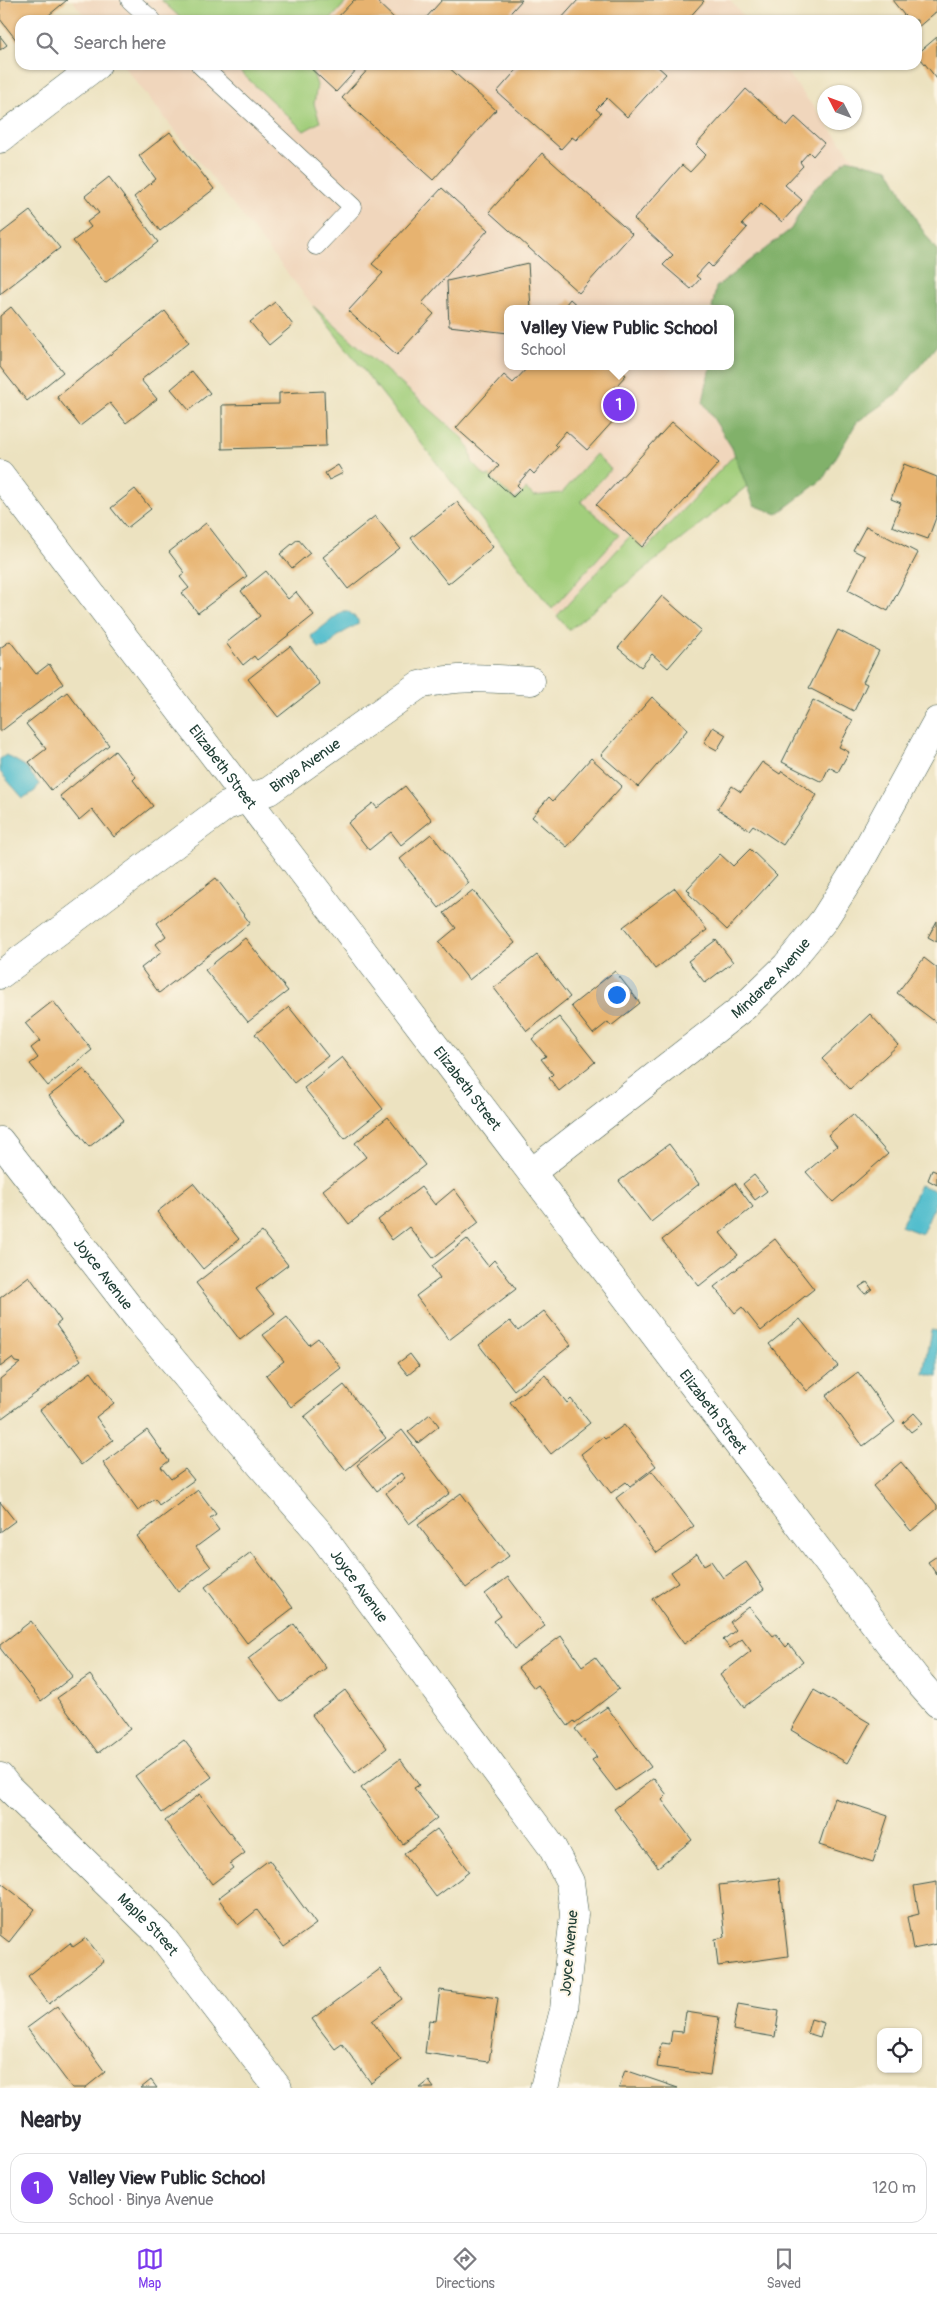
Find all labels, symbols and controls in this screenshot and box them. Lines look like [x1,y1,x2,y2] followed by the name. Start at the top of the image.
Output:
[15,15,922,70] search box
[33,29,61,57] icon: search
[73,31,166,55] text: Search here
[817,85,862,130] north arrow
[504,305,734,370] popup
[520,316,718,340] text: Valley View Public School
[520,340,566,360] text: School
[603,386,635,424] pin: 1
[184,721,261,814] street label: Elizabeth Street
[266,734,345,797] street label: Binya Avenue
[728,934,815,1023] street label: Mindaree Avenue
[604,982,630,1008] your location
[429,1043,506,1135] street label: Elizabeth Street
[69,1234,137,1314] street label: Joyce Avenue
[675,1366,751,1459] street label: Elizabeth Street
[326,1546,392,1627] street label: Joyce Avenue
[113,1890,183,1960] street label: Maple Street
[556,1909,583,1997] street label: Joyce Avenue
[877,2028,922,2073] map controls
[877,2028,922,2073] button: locate
[20,2107,81,2134] text: Nearby
[68,2166,266,2190] text: Valley View Public School
[34,2178,40,2198] text: 1
[872,2178,916,2198] text: 120 m
[68,2190,213,2210] text: School · Binya Avenue
[136,2245,164,2292] tab: Map
[435,2245,495,2292] tab: Directions
[766,2245,801,2292] tab: Saved

